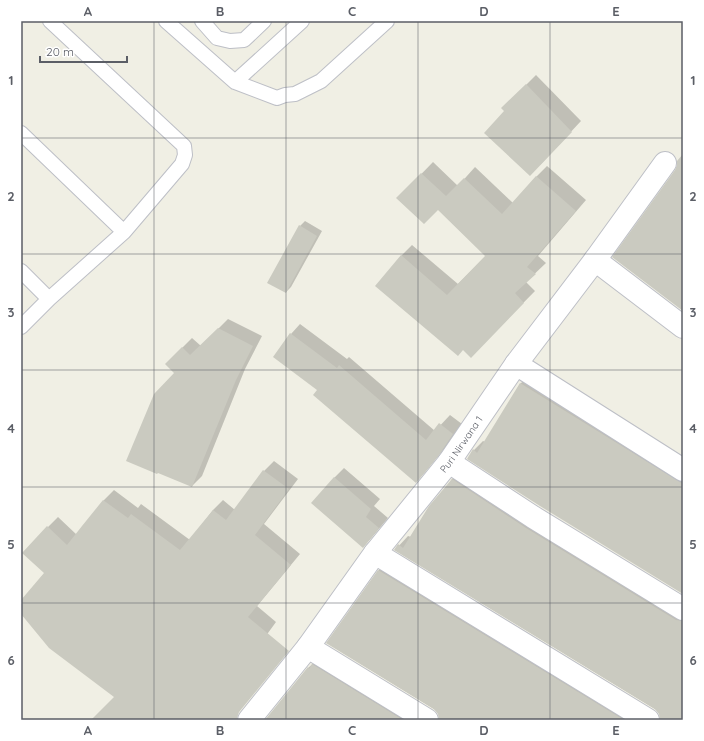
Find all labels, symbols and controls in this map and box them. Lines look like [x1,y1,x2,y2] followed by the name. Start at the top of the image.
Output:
[84,3,93,19] text: A
[216,3,224,19] text: B
[348,3,356,19] text: C
[479,3,489,19] text: D
[612,3,620,19] text: E
[40,38,127,64] scale bar
[46,44,74,59] text: 20 m
[8,72,14,88] text: 1
[690,72,696,88] text: 1
[7,188,15,204] text: 2
[689,188,697,204] text: 2
[8,304,15,320] text: 3
[690,304,697,320] text: 3
[437,413,485,475] street label: Puri Nirwana 1
[7,420,15,436] text: 4
[689,420,697,436] text: 4
[7,536,15,552] text: 5
[689,536,697,552] text: 5
[7,652,15,668] text: 6
[689,652,697,668] text: 6
[84,722,93,738] text: A
[216,722,224,738] text: B
[348,722,356,738] text: C
[479,722,489,738] text: D
[612,722,620,738] text: E

